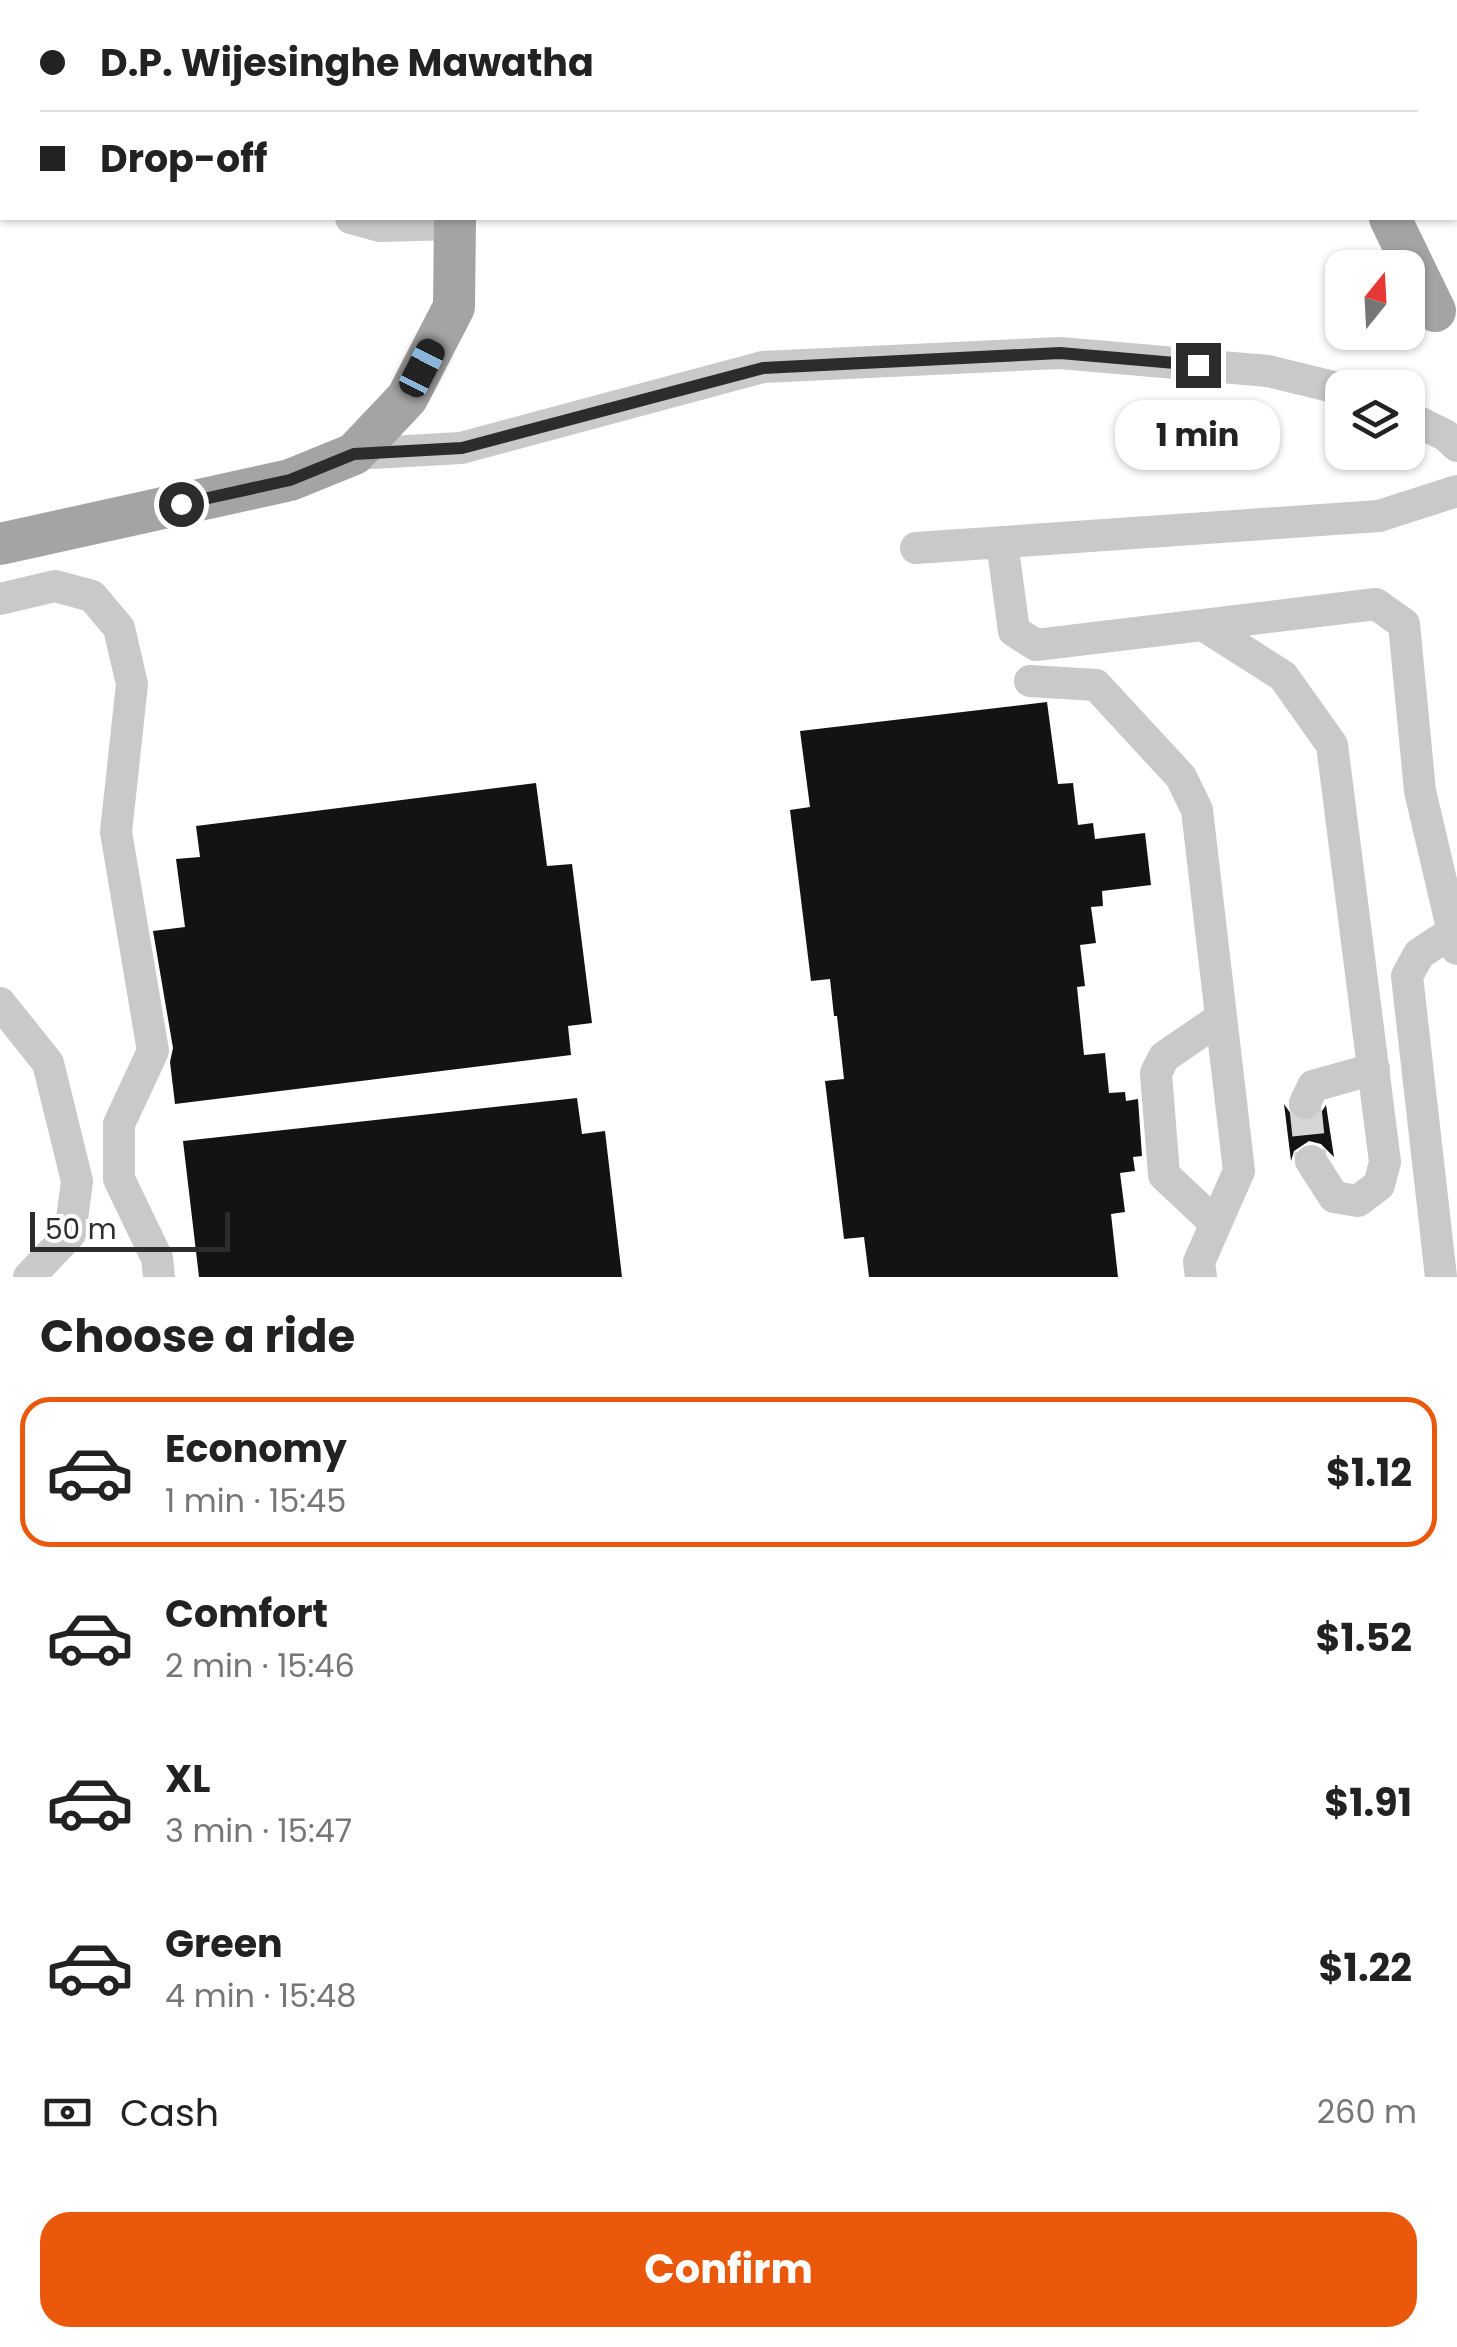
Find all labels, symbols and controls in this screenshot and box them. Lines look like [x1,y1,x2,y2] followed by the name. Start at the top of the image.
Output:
[100,36,594,89] text: D.P. Wijesinghe Mawatha
[100,132,268,185] text: Drop-off
[1325,250,1425,350] north arrow
[1325,250,1425,470] map controls
[395,334,449,402] car
[1176,343,1221,388] route end
[1325,370,1425,470] button: layers
[1116,400,1280,470] callout: 1 min
[1156,412,1239,457] text: 1 min
[159,482,204,527] route start
[30,1207,230,1252] scale bar
[45,1210,116,1249] text: 50 m
[40,1305,355,1368] text: Choose a ride
[165,1422,347,1475] text: Economy
[45,1427,135,1517] icon: car
[1326,1446,1412,1499] text: $1.12
[165,1478,346,1523] text: 1 min · 15:45
[165,1587,328,1640] text: Comfort
[45,1592,135,1682] icon: car
[1316,1611,1412,1664] text: $1.52
[165,1643,355,1688] text: 2 min · 15:46
[165,1752,210,1805] text: XL
[45,1757,135,1847] icon: car
[1324,1776,1412,1829] text: $1.91
[165,1808,352,1853] text: 3 min · 15:47
[165,1917,283,1970] text: Green
[45,1922,135,2012] icon: car
[1319,1941,1412,1994] text: $1.22
[165,1973,356,2018] text: 4 min · 15:48
[40,2085,95,2140] icon: cash
[120,2086,219,2139] text: Cash
[1317,2089,1417,2134] text: 260 m
[40,2212,1417,2327] button: Confirm

